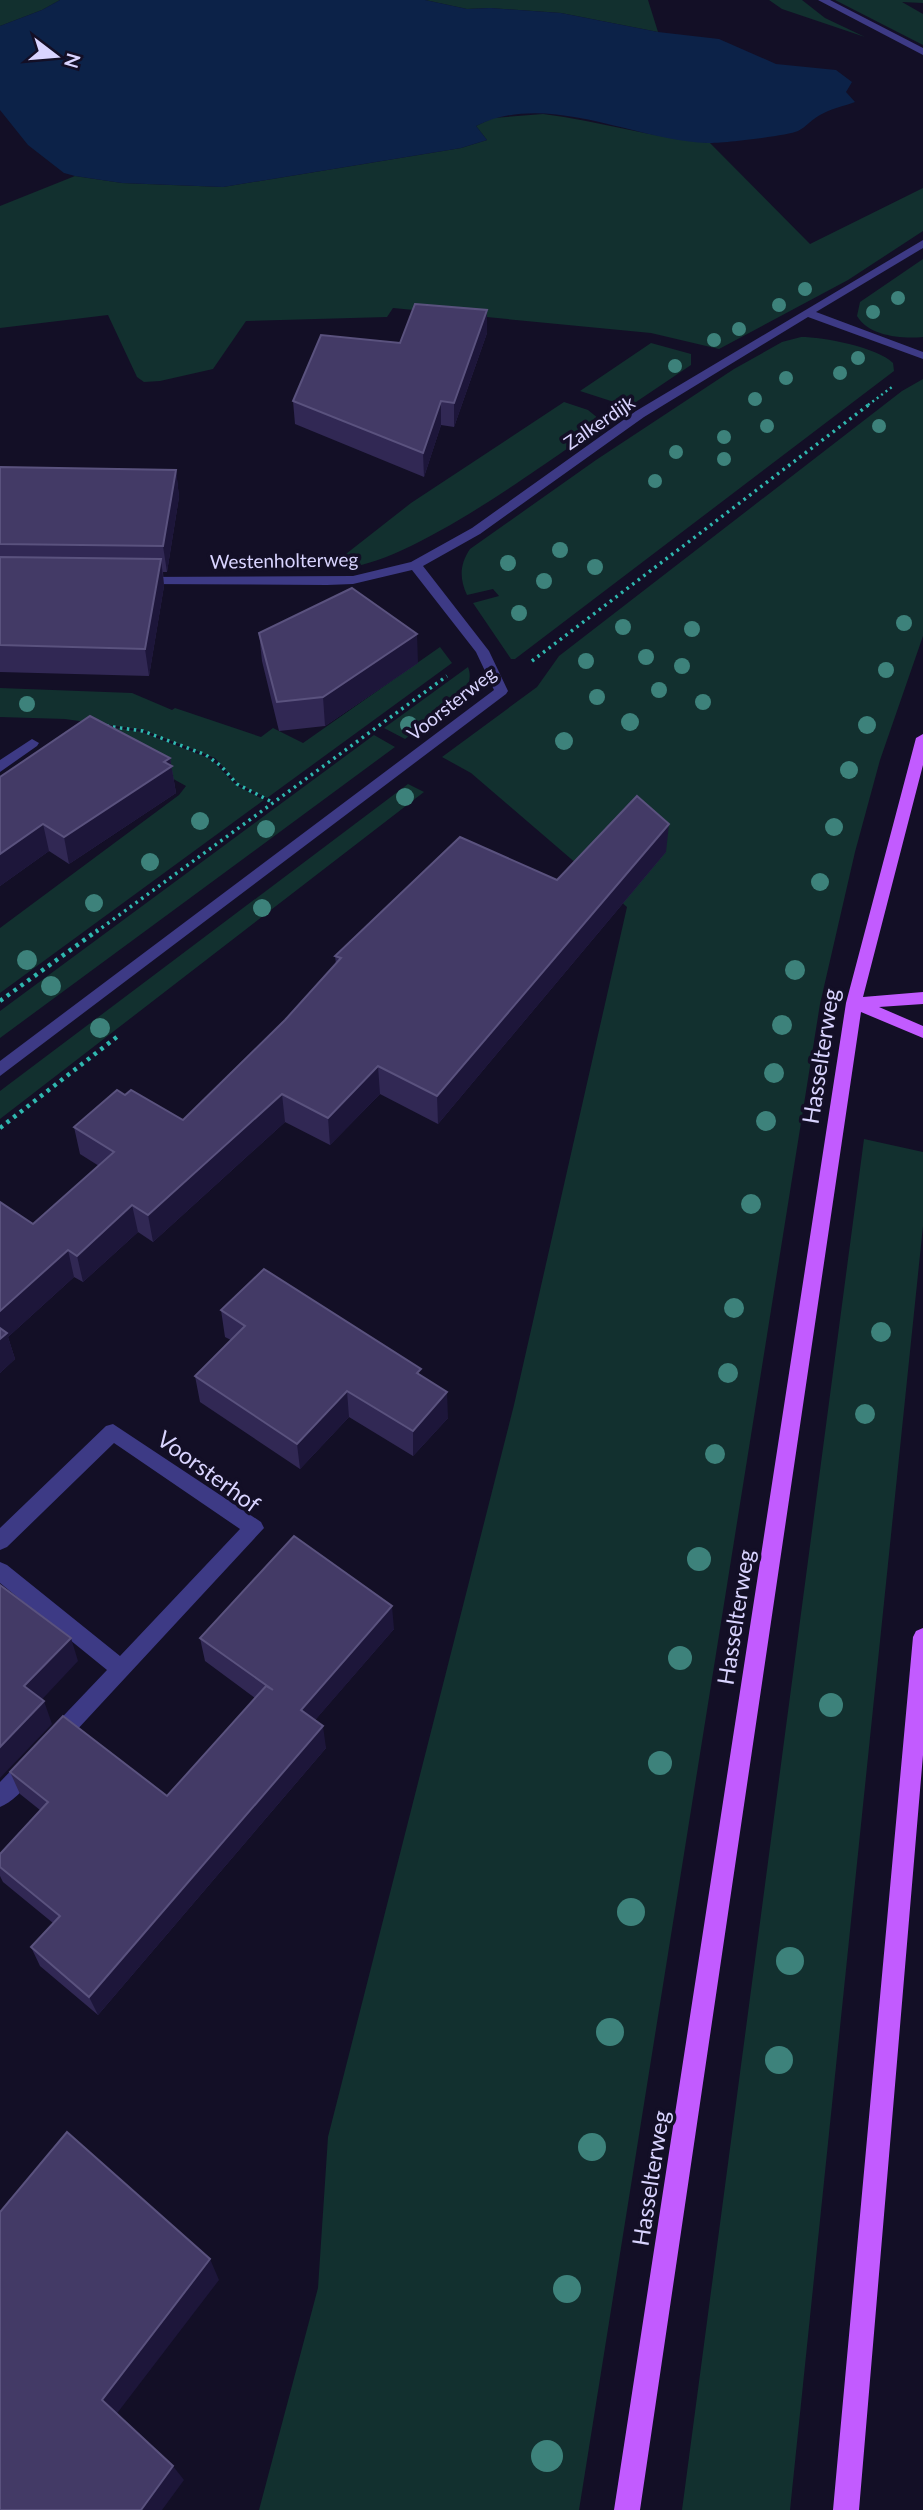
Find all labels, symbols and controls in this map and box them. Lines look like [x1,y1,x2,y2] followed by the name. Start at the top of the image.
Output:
[21,21,91,91] north arrow
[60,51,86,71] text: N
[559,390,639,454] street label: Zalkerdijk
[210,547,359,573] street label: Westenholterweg
[402,661,500,745] street label: Voorsterweg
[795,986,845,1126] street label: Hasselterweg
[152,1424,266,1518] street label: Voorsterhof
[710,1547,760,1687] street label: Hasselterweg
[625,2108,675,2248] street label: Hasselterweg

